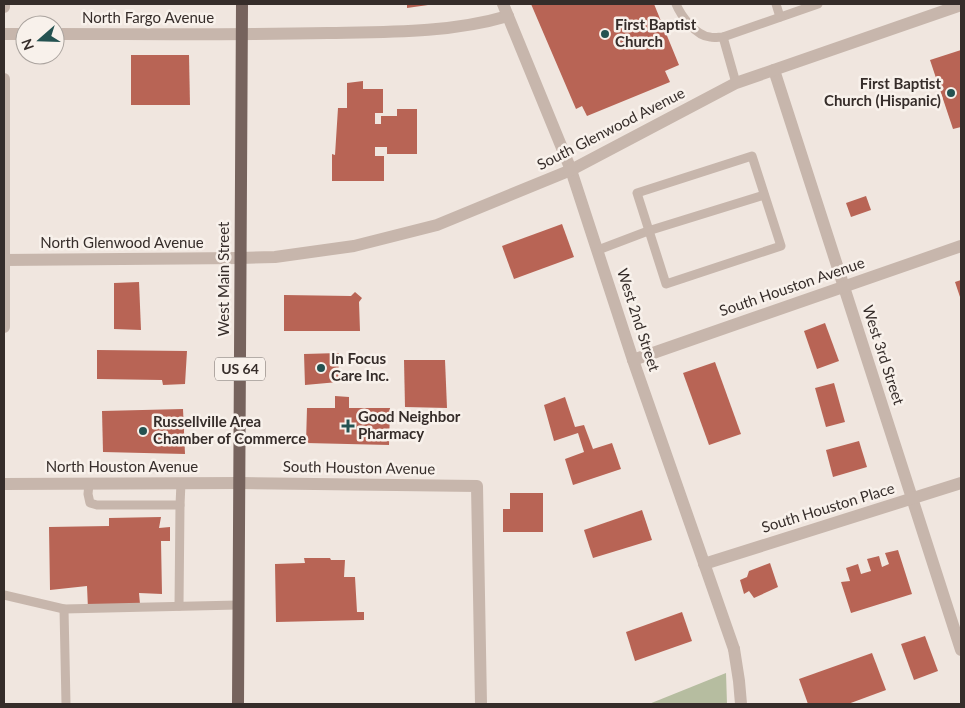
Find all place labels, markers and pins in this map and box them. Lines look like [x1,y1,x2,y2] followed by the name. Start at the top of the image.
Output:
[615,15,697,50] place label: First Baptist Church
[599,28,611,40] marker: First Baptist Church
[824,74,941,109] place label: First Baptist Church (Hispanic)
[945,87,957,99] marker: First Baptist Church (Hispanic)
[331,349,389,384] place label: In Focus Care Inc.
[315,362,327,374] marker: In Focus Care Inc.
[358,407,461,442] place label: Good Neighbor Pharmacy
[153,412,306,447] place label: Russellville Area Chamber of Commerce
[342,420,354,432] marker: Good Neighbor Pharmacy
[137,425,149,437] marker: Russellville Area Chamber of Commerce

